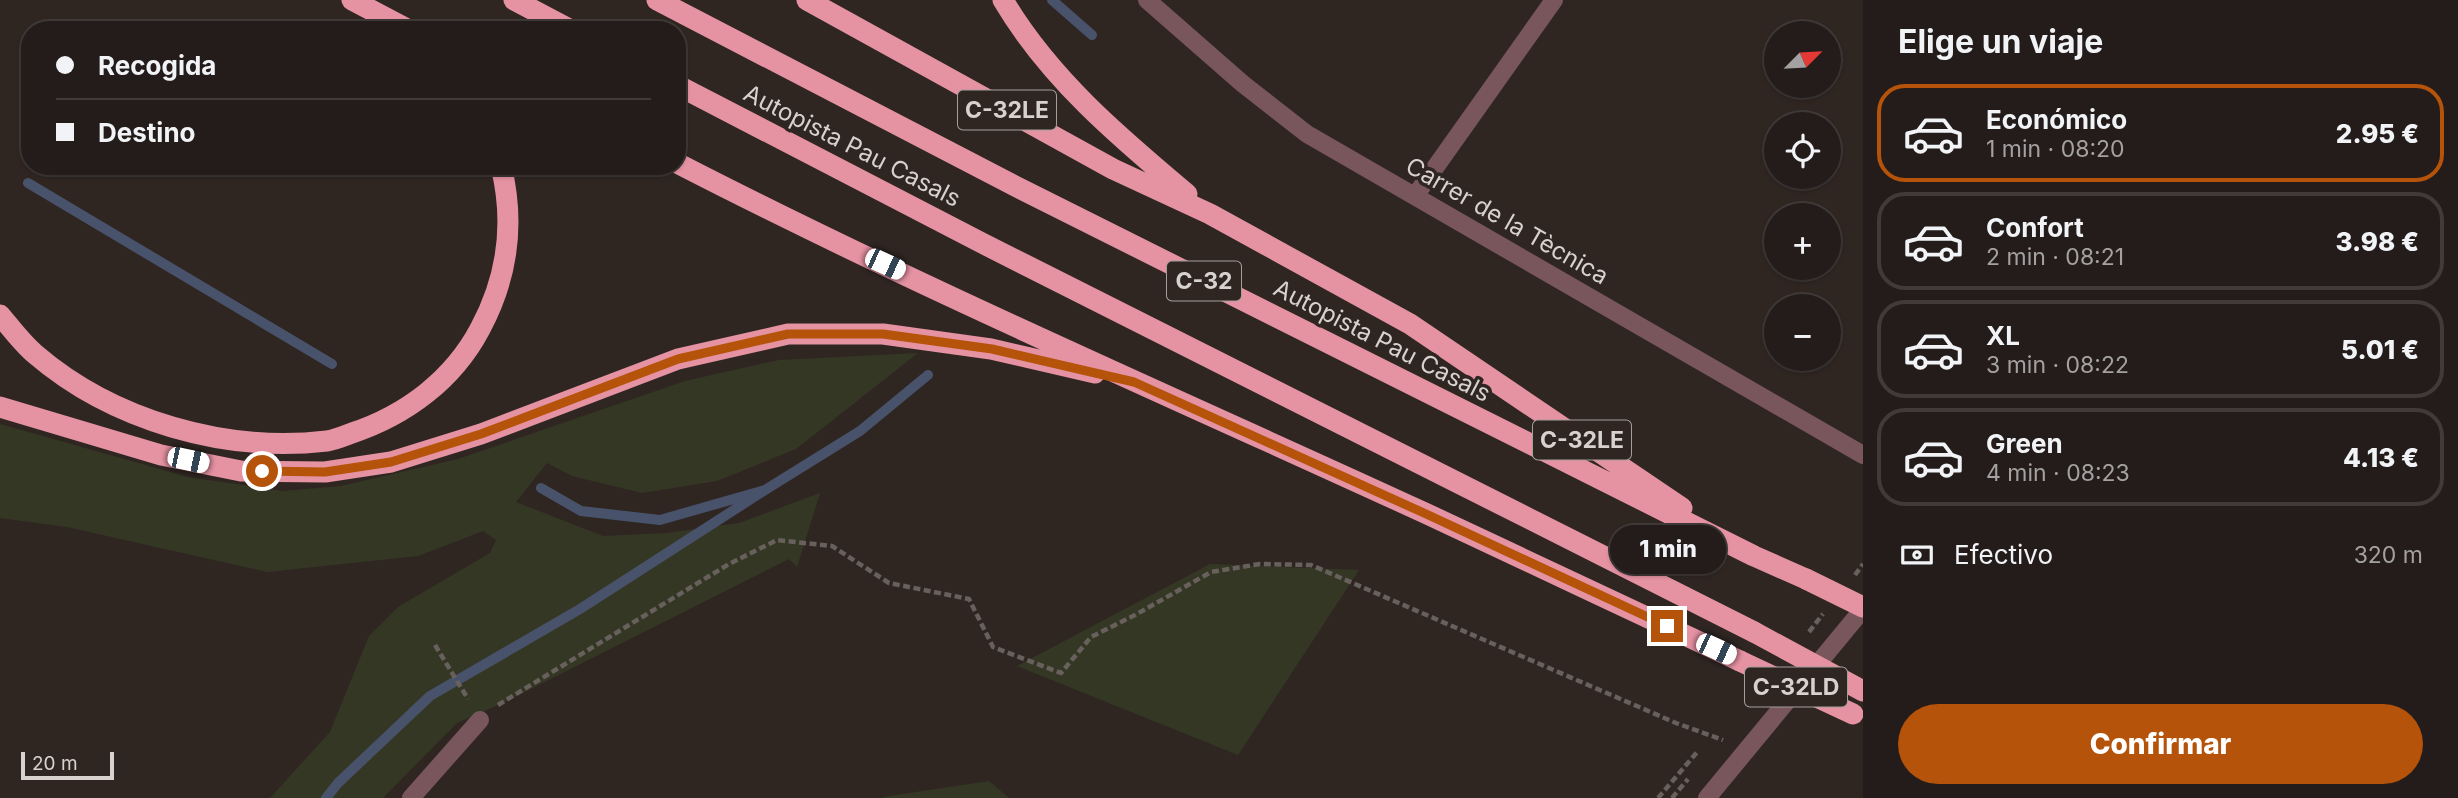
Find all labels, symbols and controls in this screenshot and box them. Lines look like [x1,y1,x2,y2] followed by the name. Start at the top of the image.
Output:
[1764,21,1841,98] north arrow
[1764,21,1841,371] map controls
[1898,22,2103,61] text: Elige un viaje
[98,50,216,81] text: Recogida
[739,78,966,213] street label: Autopista Pau Casals
[958,90,1056,130] road number: C-32LE
[1902,102,1965,165] icon: car
[1986,104,2127,135] text: Económico
[1764,112,1841,189] button: locate
[98,117,196,148] text: Destino
[2336,118,2419,149] text: 2.95 €
[1986,135,2125,163] text: 1 min · 08:20
[1401,151,1614,290] street label: Carrer de la Tècnica
[1764,203,1841,280] button: +
[1902,210,1965,273] icon: car
[1986,212,2084,243] text: Confort
[2336,226,2419,257] text: 3.98 €
[1986,243,2124,271] text: 2 min · 08:21
[862,246,909,282] car
[1167,262,1241,300] road number: C-32
[1269,273,1496,408] street label: Autopista Pau Casals
[1764,294,1841,371] button: −
[1902,318,1965,381] icon: car
[1986,320,2020,351] text: XL
[2341,334,2419,365] text: 5.01 €
[1986,351,2129,379] text: 3 min · 08:22
[1533,420,1631,460] road number: C-32LE
[1902,426,1965,489] icon: car
[1986,428,2063,459] text: Green
[2343,442,2419,473] text: 4.13 €
[166,445,211,475] car
[246,455,278,487] route start
[1986,459,2130,487] text: 4 min · 08:23
[1609,524,1725,574] callout: 1 min
[1639,535,1697,563] text: 1 min
[1898,536,1936,574] icon: cash
[1954,539,2053,570] text: Efectivo
[2354,541,2423,569] text: 320 m
[1651,610,1683,642] route end
[1693,631,1740,667] car
[1745,667,1847,706] road number: C-32LD
[1898,704,2423,784] button: Confirmar
[21,749,114,781] scale bar
[32,752,78,775] text: 20 m

